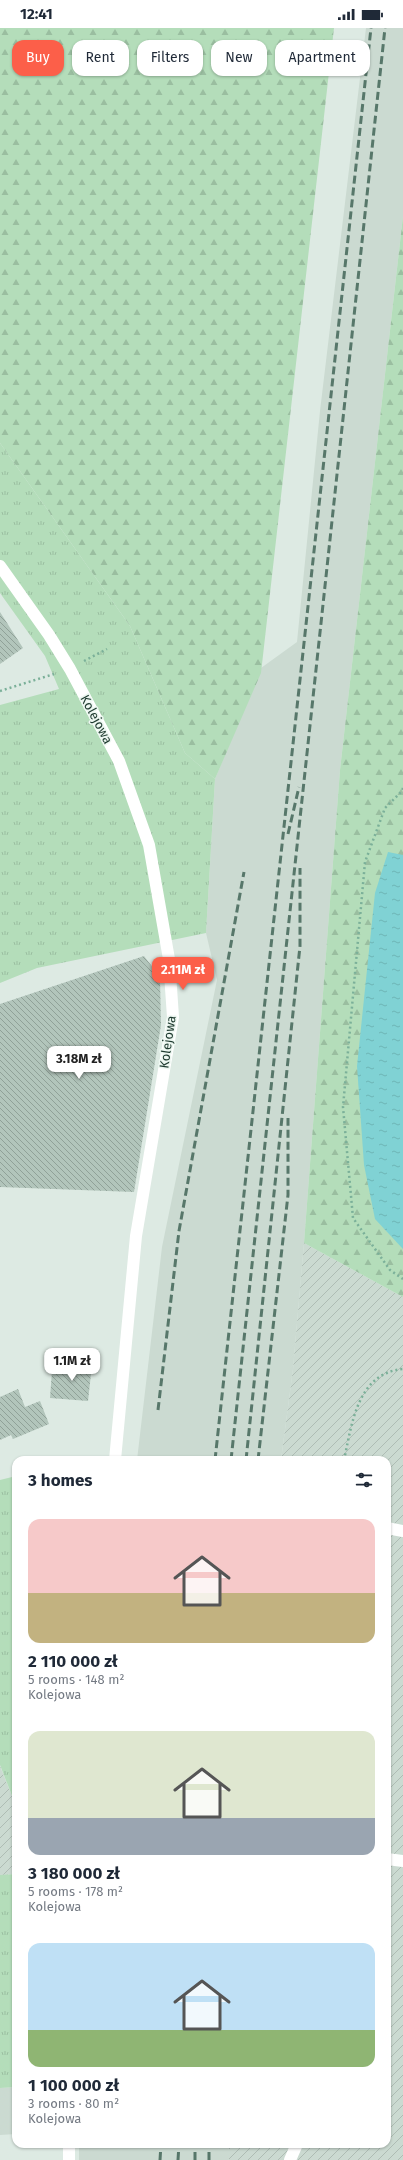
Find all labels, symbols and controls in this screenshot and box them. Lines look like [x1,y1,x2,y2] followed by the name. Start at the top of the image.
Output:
[20,5,53,23] text: 12:41
[12,40,64,76] chip: Buy
[72,40,129,76] chip: Rent
[137,40,203,76] chip: Filters
[211,40,267,76] chip: New
[275,40,370,76] chip: Apartment
[77,692,116,746] street label: Kolejowa
[142,957,224,991] pin: 2.11M zł
[161,962,205,977] text: 2.11M zł
[156,1015,179,1070] street label: Kolejowa
[38,1046,120,1080] pin: 3.18M zł
[56,1051,102,1066] text: 3.18M zł
[35,1348,109,1382] pin: 1.1M zł
[53,1353,91,1368] text: 1.1M zł
[353,1469,375,1491] icon: filters
[28,1470,93,1491] text: 3 homes
[166,1545,238,1617] icon: home
[28,1651,118,1672] text: 2 110 000 zł
[28,1672,124,1687] text: 5 rooms · 148 m²
[28,1687,81,1702] text: Kolejowa
[166,1757,238,1829] icon: home
[28,1863,120,1884] text: 3 180 000 zł
[28,1884,123,1899] text: 5 rooms · 178 m²
[28,1899,81,1914] text: Kolejowa
[166,1969,238,2041] icon: home
[28,2075,119,2096] text: 1 100 000 zł
[28,2096,119,2111] text: 3 rooms · 80 m²
[28,2111,81,2126] text: Kolejowa

